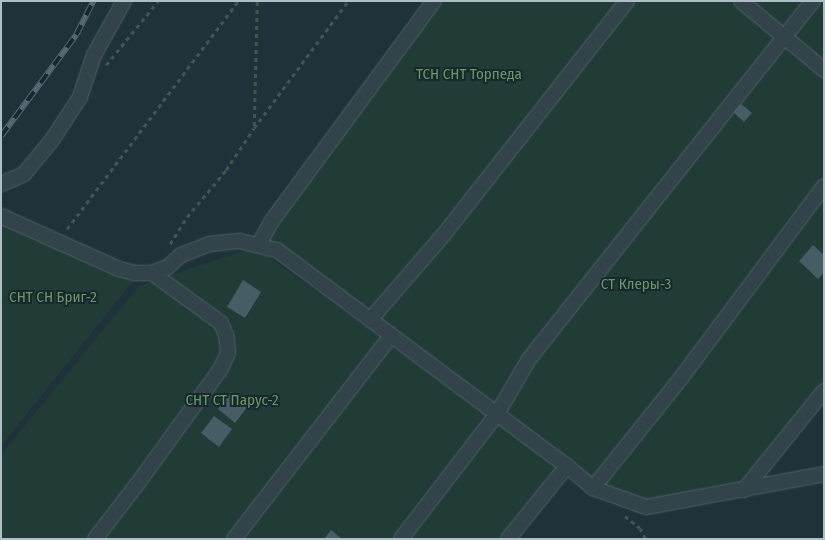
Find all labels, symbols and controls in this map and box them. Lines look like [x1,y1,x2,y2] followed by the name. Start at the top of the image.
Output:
[416,66,522,84] park label: ТСН СНТ Торпеда
[601,276,671,294] park label: СТ Клеры-3
[9,289,97,307] park label: СНТ СН Бриг-2
[185,392,279,410] park label: СНТ СТ Парус-2

